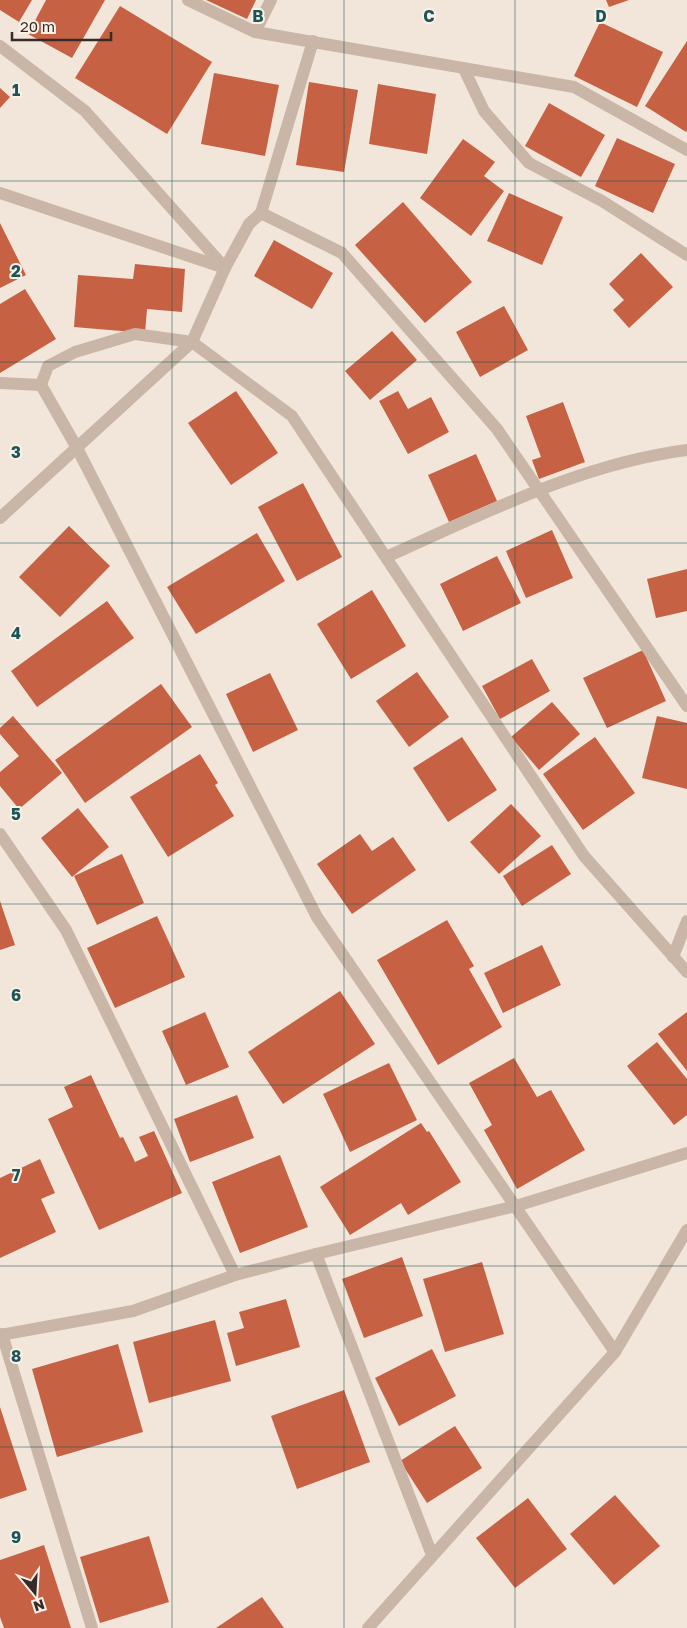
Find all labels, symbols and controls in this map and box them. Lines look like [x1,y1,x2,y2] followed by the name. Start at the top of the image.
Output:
[252,6,264,26] text: B
[423,6,435,26] text: C
[595,6,607,26] text: D
[12,10,111,42] scale bar
[20,17,55,35] text: 20 m
[12,80,20,100] text: 1
[11,261,21,281] text: 2
[11,442,21,462] text: 3
[11,623,21,643] text: 4
[11,804,21,824] text: 5
[11,985,21,1005] text: 6
[12,1165,21,1185] text: 7
[11,1346,21,1366] text: 8
[11,1527,21,1547] text: 9
[10,1568,60,1618] north arrow
[31,1596,47,1616] text: N

